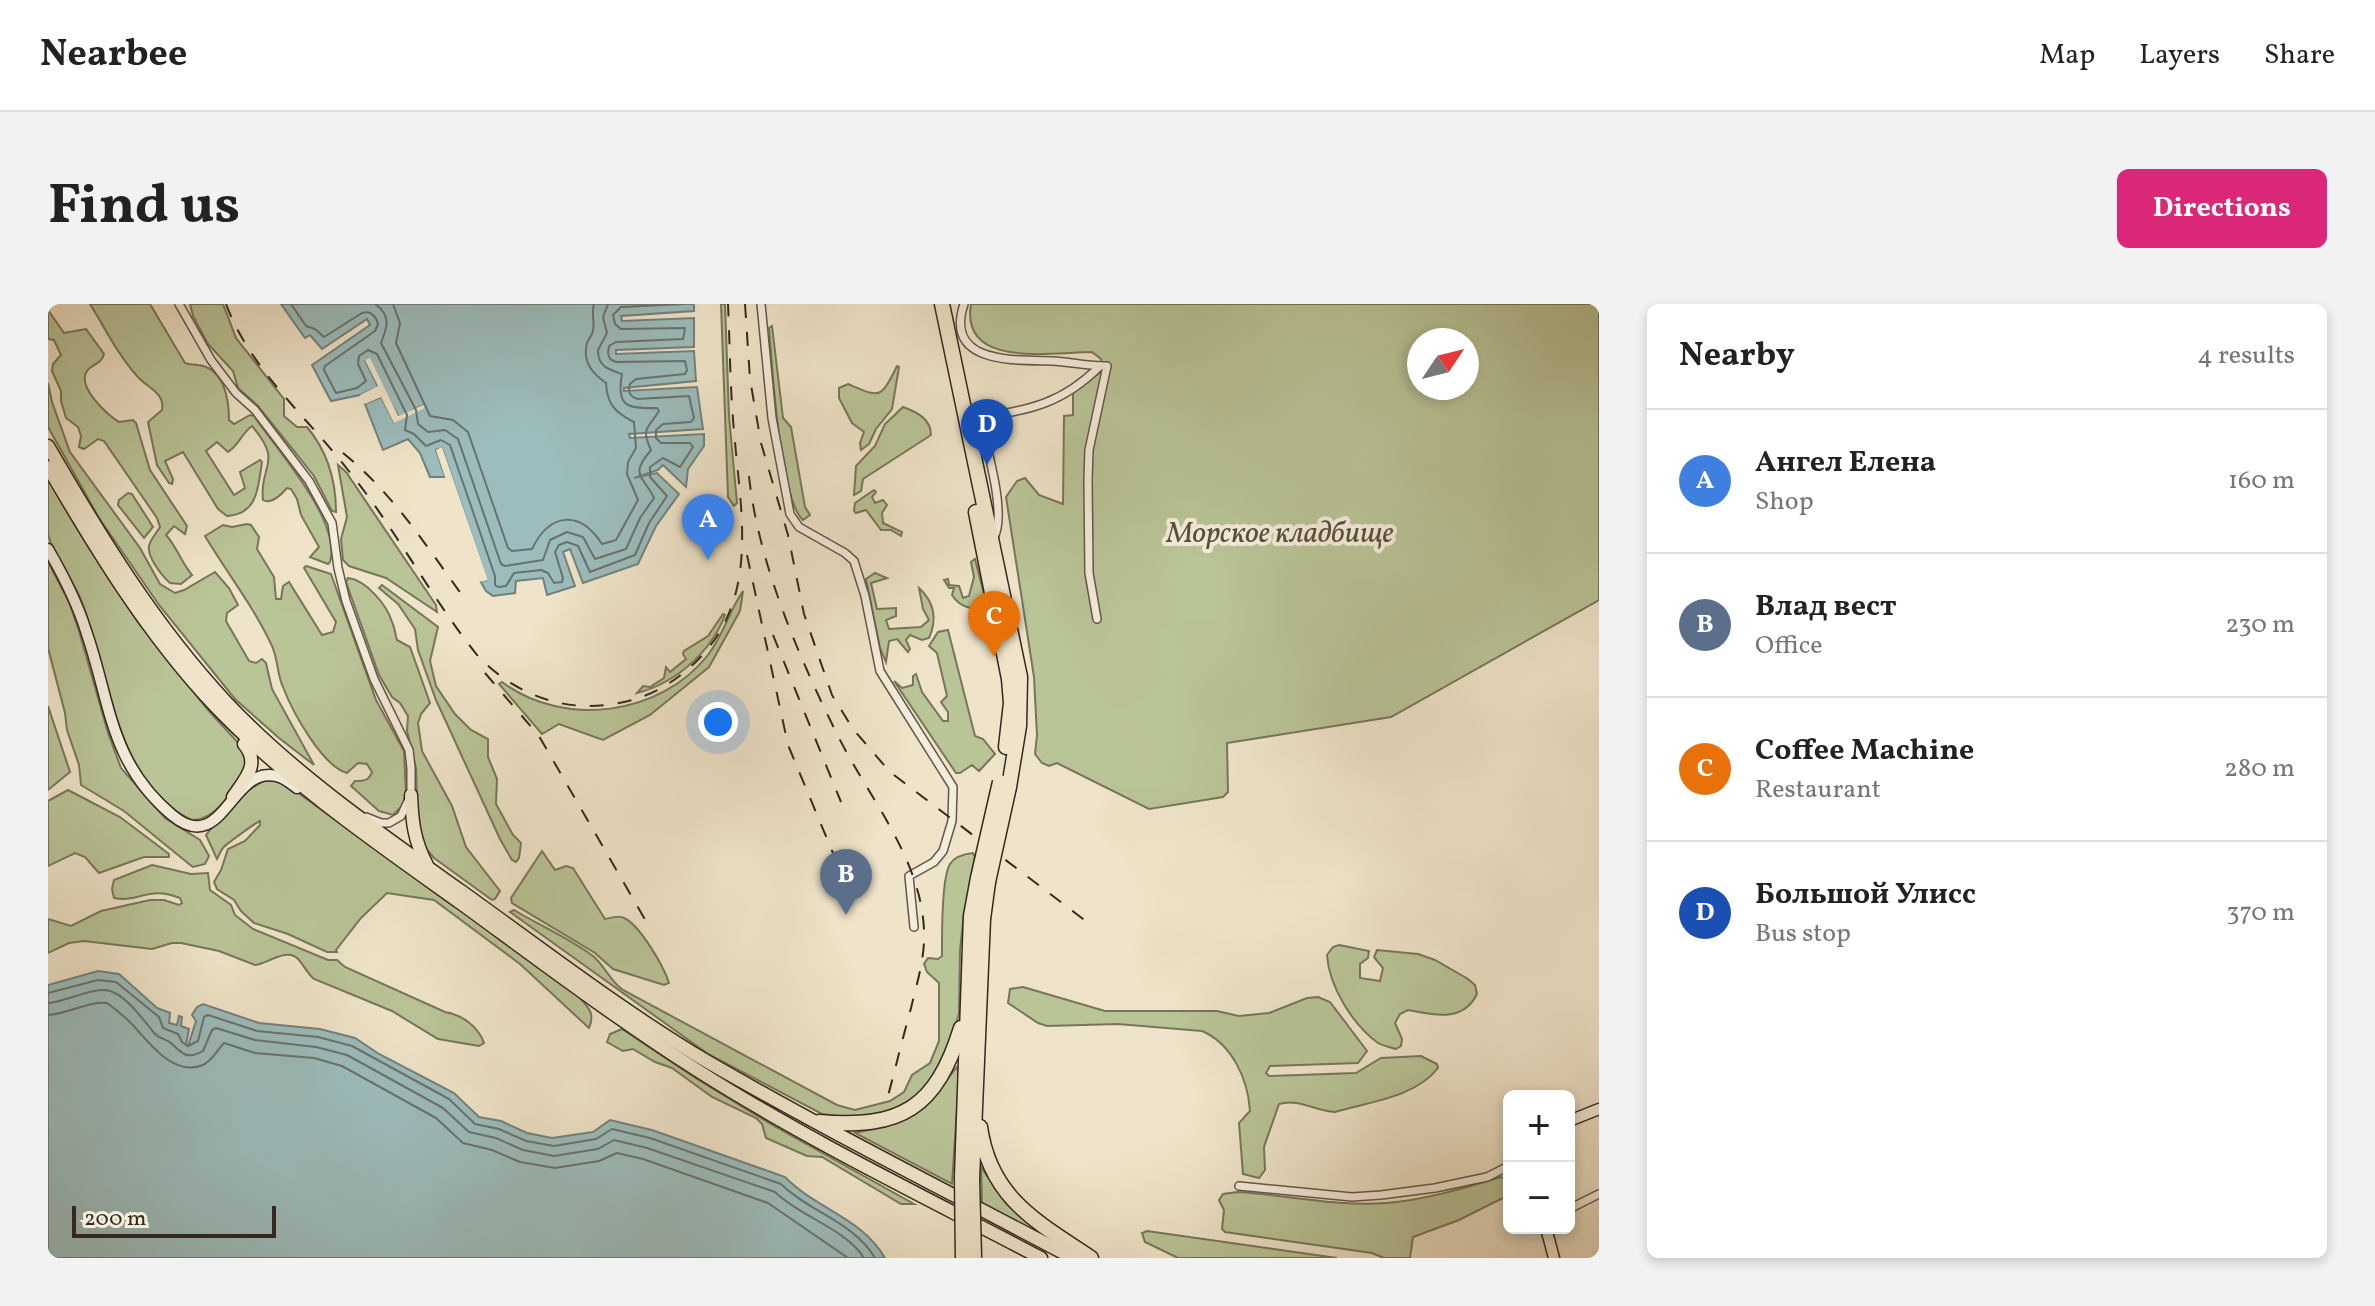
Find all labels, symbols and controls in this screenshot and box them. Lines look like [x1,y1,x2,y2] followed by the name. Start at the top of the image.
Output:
[40,29,187,82] text: Nearbee
[2039,36,2095,75] text: Map
[2139,36,2220,75] text: Layers
[2264,36,2335,75] text: Share
[48,169,240,247] text: Find us
[2117,169,2327,248] button: Directions
[1407,328,1479,400] north arrow
[1679,333,1795,380] text: Nearby
[2197,338,2295,374] text: 4 results
[961,399,1013,465] pin: D
[1755,442,1936,484] text: Ангел Елена
[1696,463,1714,499] text: A
[2228,463,2295,499] text: 160 m
[1755,484,1814,520] text: Shop
[682,494,734,560] pin: A
[1165,513,1394,555] park label: Морское кладбище
[1755,586,1897,628] text: Влад вест
[968,591,1020,657] pin: C
[1696,607,1714,643] text: B
[2225,607,2295,643] text: 230 m
[1755,628,1823,664] text: Office
[698,702,738,742] your location
[1755,730,1974,772] text: Coffee Machine
[1697,751,1713,787] text: C
[2224,751,2295,787] text: 280 m
[1755,772,1881,808] text: Restaurant
[820,849,872,915] pin: B
[1755,874,1976,916] text: Большой Улисс
[1695,895,1715,931] text: D
[2226,895,2295,931] text: 370 m
[1755,916,1851,952] text: Bus stop
[1503,1090,1575,1234] map controls
[1503,1090,1575,1162] button: +
[1503,1162,1575,1234] button: −
[72,1202,276,1238] scale bar
[84,1204,146,1235] text: 200 m

